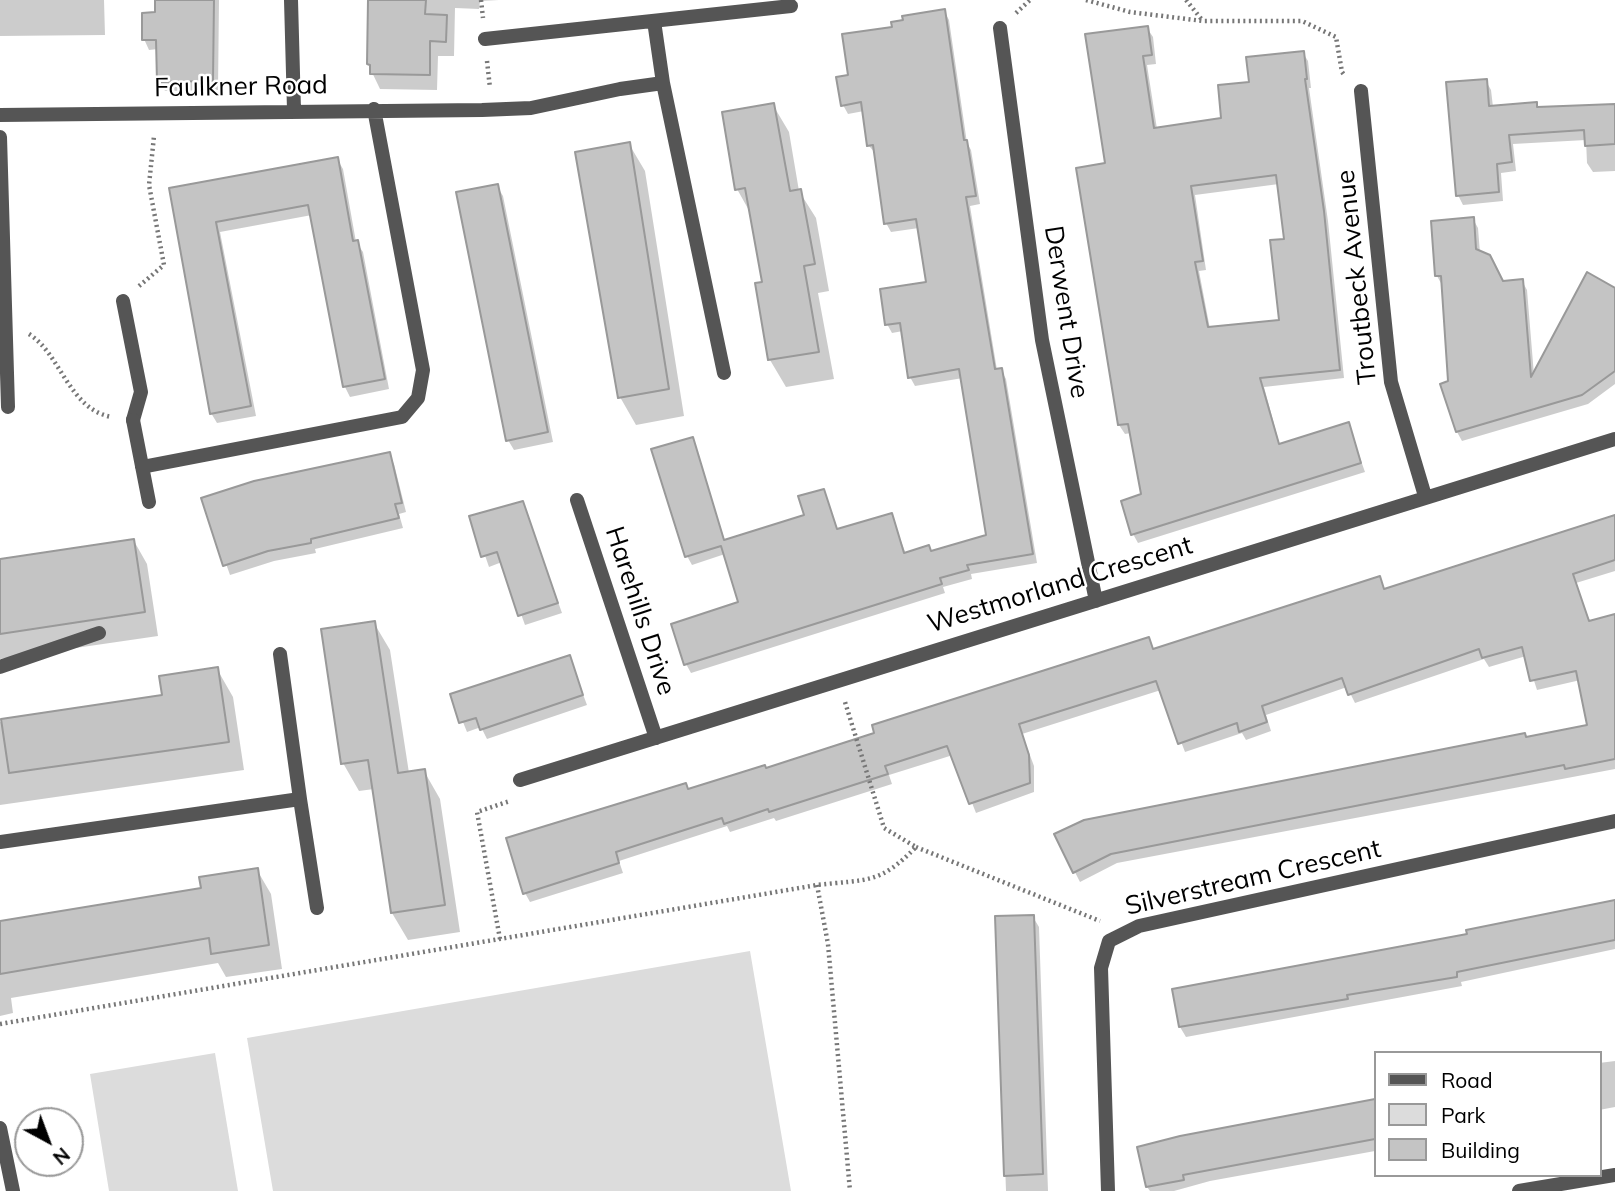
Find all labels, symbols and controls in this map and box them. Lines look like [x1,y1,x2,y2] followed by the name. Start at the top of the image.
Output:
[154,70,328,104] street label: Faulkner Road
[1330,168,1384,386] street label: Troutbeck Avenue
[1037,224,1095,400] street label: Derwent Drive
[598,523,682,699] street label: Harehills Drive
[924,530,1196,640] street label: Westmorland Crescent
[1122,833,1384,923] street label: Silverstream Crescent
[1374,1051,1601,1177] legend
[1441,1067,1492,1093] text: Road
[1441,1102,1485,1128] text: Park
[14,1107,84,1177] north arrow
[1441,1137,1520,1163] text: Building
[48,1143,75,1170] text: N

